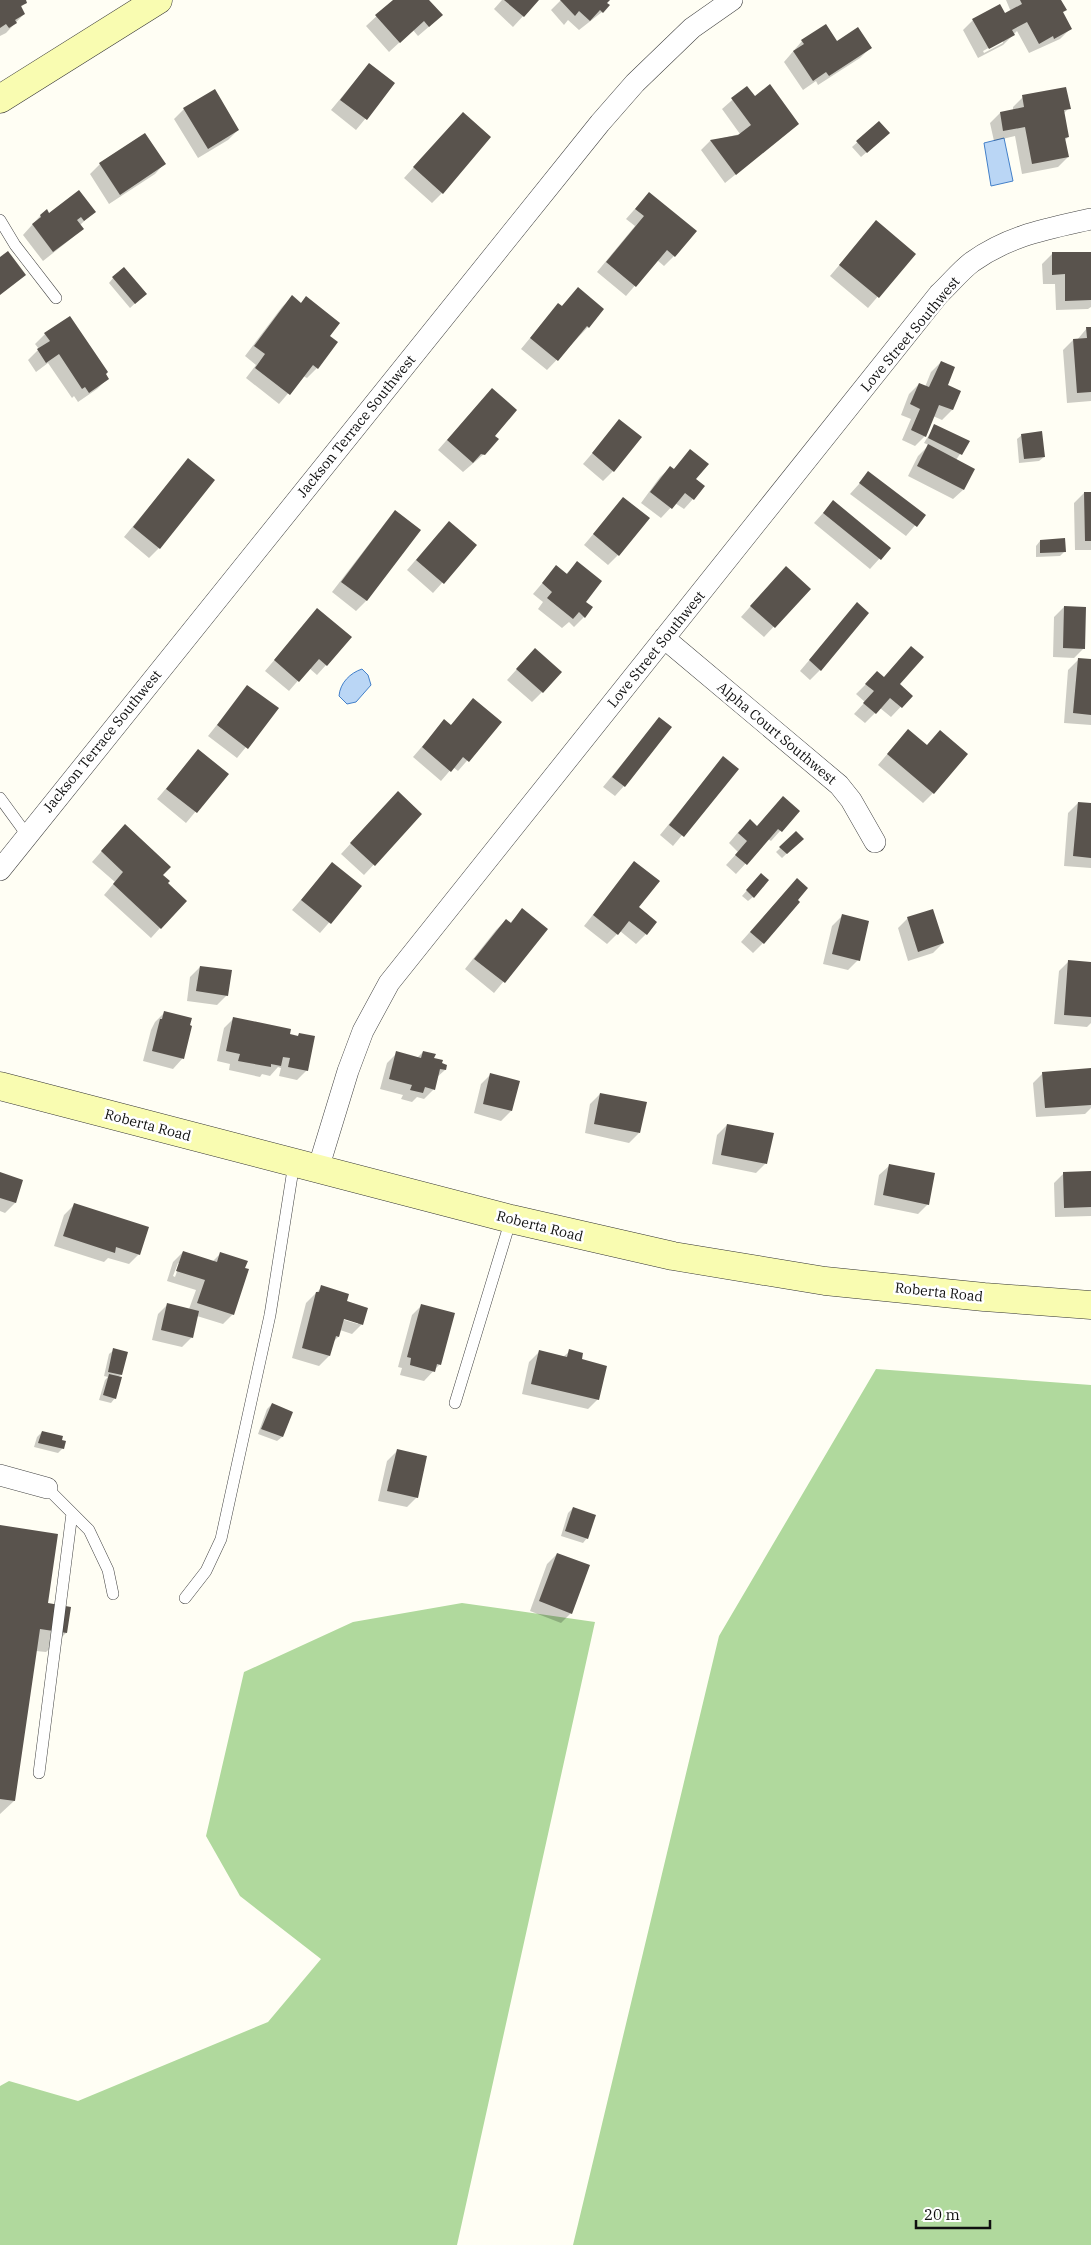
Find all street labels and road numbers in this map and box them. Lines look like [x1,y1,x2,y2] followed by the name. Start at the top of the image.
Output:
[856,273,964,395] street label: Love Street Southwest
[293,351,419,501] street label: Jackson Terrace Southwest
[603,587,709,711] street label: Love Street Southwest
[39,666,165,816] street label: Jackson Terrace Southwest
[714,678,840,788] street label: Alpha Court Southwest
[103,1105,194,1145] street label: Roberta Road
[495,1207,586,1246] street label: Roberta Road
[894,1278,985,1306] street label: Roberta Road

